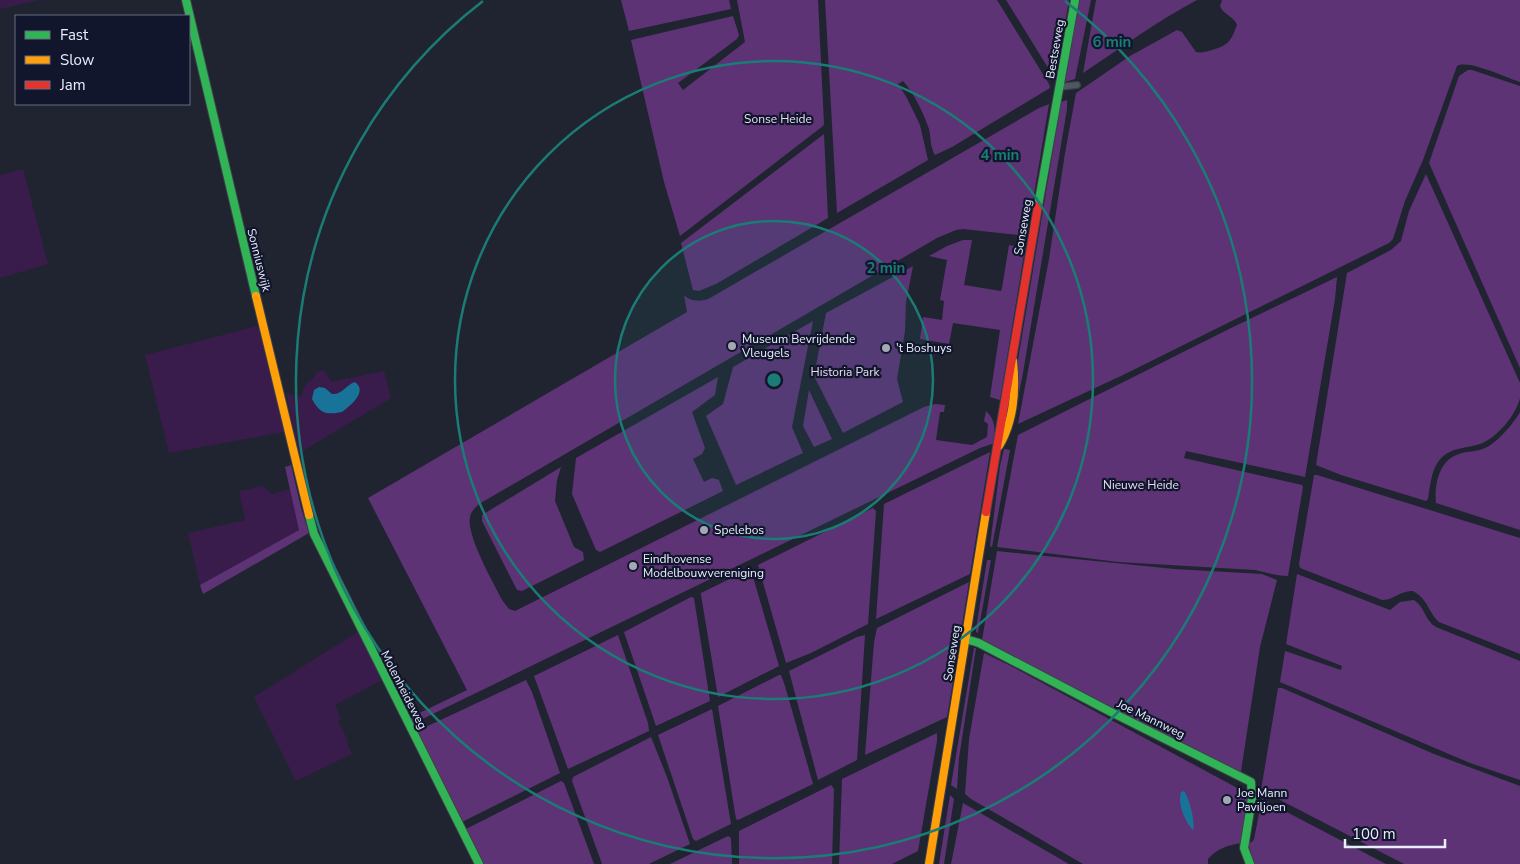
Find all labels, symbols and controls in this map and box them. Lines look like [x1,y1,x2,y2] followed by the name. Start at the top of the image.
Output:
[15,15,190,105] legend
[1042,18,1068,80] street label: Bestseweg
[60,25,89,45] text: Fast
[1093,32,1131,52] text: 6 min
[60,50,95,70] text: Slow
[59,75,86,95] text: Jam
[744,111,812,127] park label: Sonse Heide
[981,145,1019,165] text: 4 min
[1010,198,1036,256] street label: Sonseweg
[243,227,275,294] street label: Sonniuswijk
[867,258,905,278] text: 2 min
[741,331,855,361] place label: Museum Bevrijdende Vleugels
[726,340,738,352] marker: Museum Bevrijdende Vleugels
[896,340,952,356] place label: 't Boshuys
[880,342,892,354] marker: 't Boshuys
[811,364,880,380] park label: Historia Park
[765,371,783,389] centre of rings
[1103,477,1179,493] park label: Nieuwe Heide
[714,522,764,538] place label: Spelebos
[698,524,710,536] marker: Spelebos
[643,551,764,581] place label: Eindhovense Modelbouwvereniging
[627,560,639,572] marker: Eindhovense Modelbouwvereniging
[940,624,964,682] street label: Sonseweg
[377,648,431,732] street label: Molenheideweg
[1114,695,1188,742] street label: Joe Mannweg
[1236,785,1287,815] place label: Joe Mann Paviljoen
[1221,794,1233,806] marker: Joe Mann Paviljoen
[1345,816,1445,848] scale bar
[1352,824,1396,844] text: 100 m

